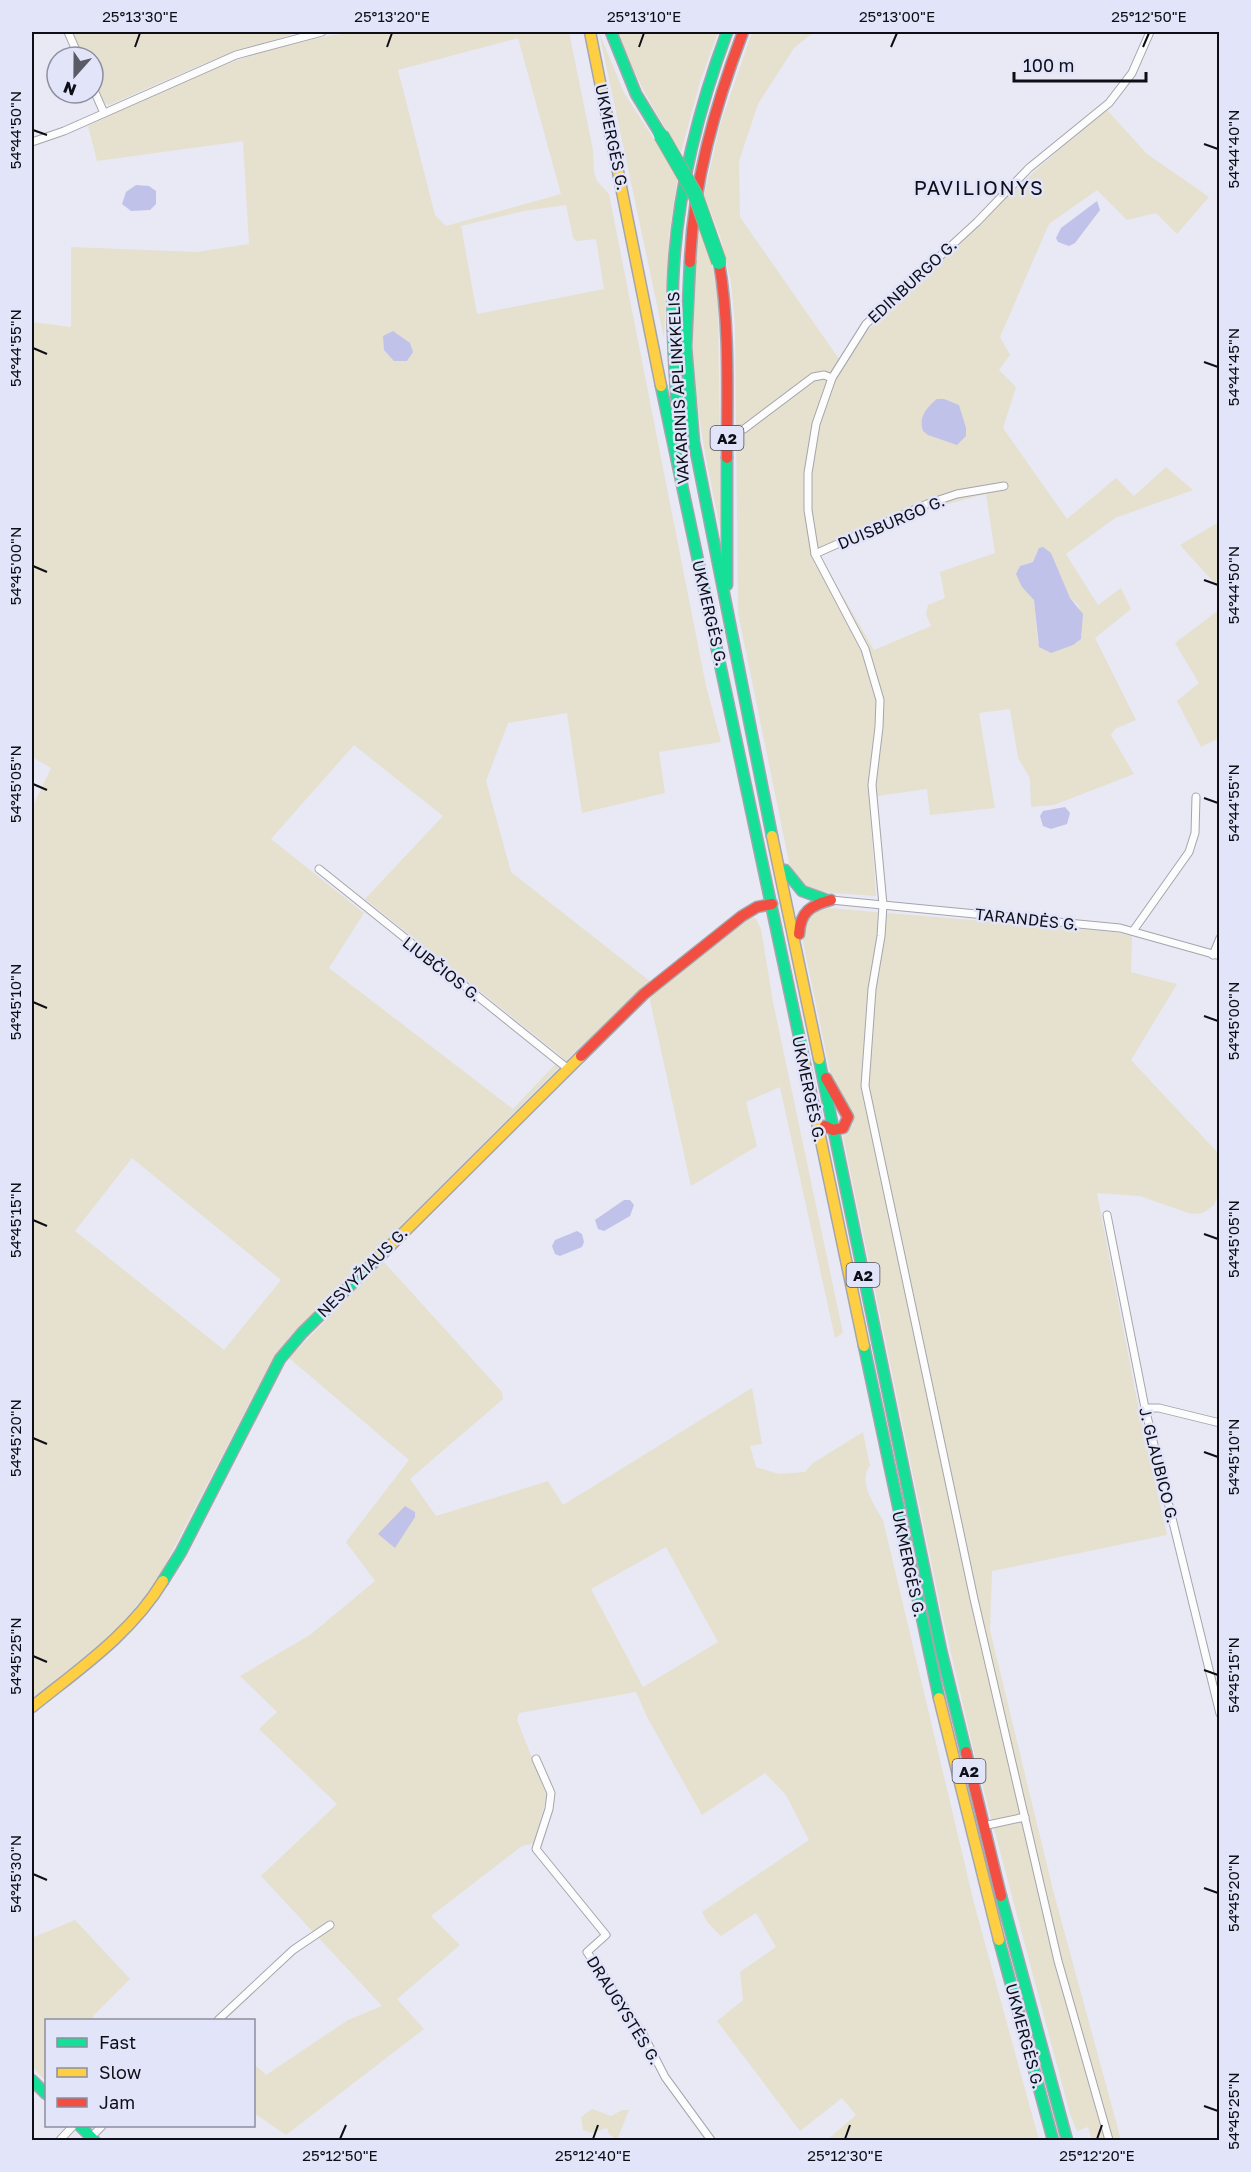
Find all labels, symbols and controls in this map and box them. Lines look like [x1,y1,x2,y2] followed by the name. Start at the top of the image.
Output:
[102,7,178,25] text: 25°13'30"E
[354,7,430,25] text: 25°13'20"E
[607,7,681,25] text: 25°13'10"E
[859,7,935,25] text: 25°13'00"E
[1111,7,1187,25] text: 25°12'50"E
[45,45,105,105] north arrow
[1014,45,1146,83] scale bar
[1023,54,1074,76] text: 100 m
[60,77,79,101] text: N
[591,82,633,192] street label: UKMERGĖS G.
[6,91,24,169] text: 54°44'50"N
[1224,110,1242,188] text: 54°44'40"N
[914,175,1044,199] district label: PAVILIONYS
[863,235,961,327] street label: EDINBURGO G.
[663,291,693,485] street label: VAKARINIS APLINKKELIS
[6,309,24,387] text: 54°44'55"N
[1224,328,1242,406] text: 54°44'45"N
[710,426,744,450] road number: A2
[834,490,948,554] street label: DUISBURGO G.
[6,527,24,605] text: 54°45'00"N
[1224,546,1242,624] text: 54°44'50"N
[688,558,732,668] street label: UKMERGĖS G.
[6,745,24,823] text: 54°45'05"N
[1224,764,1242,842] text: 54°44'55"N
[974,904,1080,934] street label: TARANDĖS G.
[399,932,485,1006] street label: LIUBČIOS G.
[6,964,24,1040] text: 54°45'10"N
[1224,982,1242,1060] text: 54°45'00"N
[788,1034,830,1144] street label: UKMERGĖS G.
[6,1182,24,1258] text: 54°45'15"N
[1224,1200,1242,1278] text: 54°45'05"N
[313,1223,411,1321] street label: NESVYŽIAUS G.
[846,1263,880,1287] road number: A2
[6,1399,24,1477] text: 54°45'20"N
[1135,1405,1183,1525] street label: J. GLAUBICO G.
[1224,1419,1242,1495] text: 54°45'10"N
[888,1509,930,1619] street label: UKMERGĖS G.
[6,1617,24,1695] text: 54°45'25"N
[1224,1637,1242,1713] text: 54°45'15"N
[952,1759,986,1783] road number: A2
[6,1835,24,1913] text: 54°45'30"N
[1224,1854,1242,1932] text: 54°45'20"N
[583,1952,665,2068] street label: DRAUGYSTĖS G.
[1001,1981,1049,2091] street label: UKMERGĖS G.
[45,2019,255,2127] legend
[99,2031,136,2053] text: Fast
[99,2061,142,2083] text: Slow
[1224,2072,1242,2150] text: 54°45'25"N
[99,2091,135,2113] text: Jam
[302,2146,378,2164] text: 25°12'50"E
[555,2146,631,2164] text: 25°12'40"E
[807,2146,883,2164] text: 25°12'30"E
[1059,2146,1135,2164] text: 25°12'20"E

